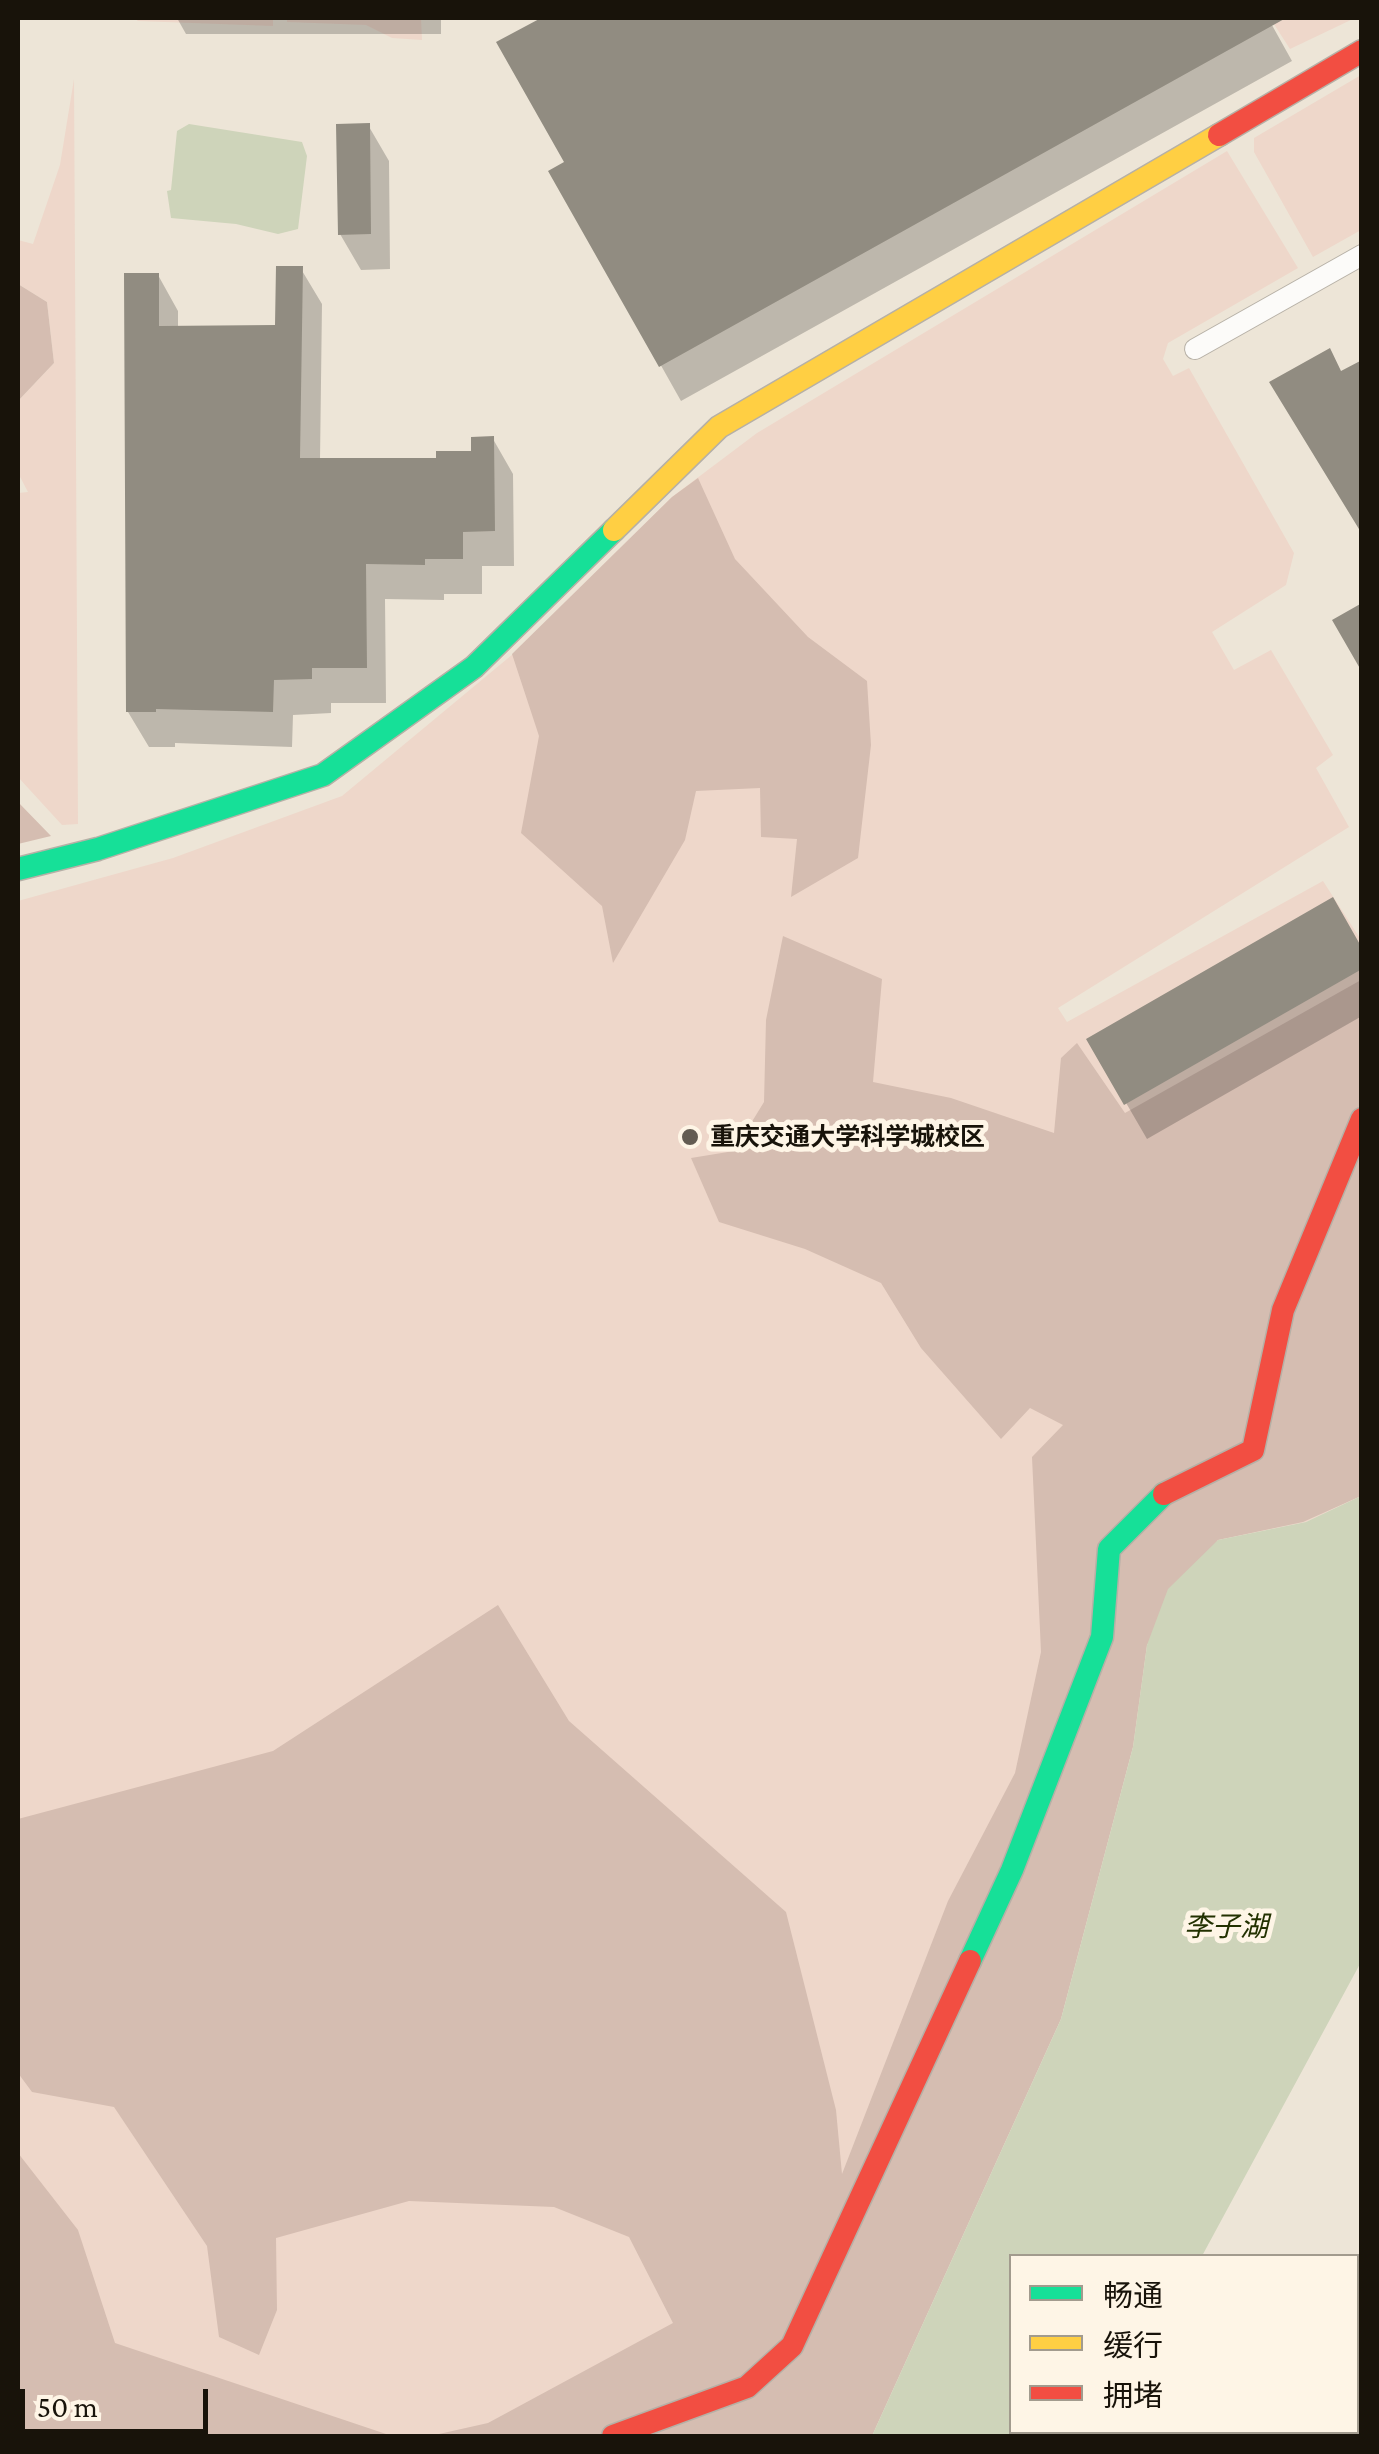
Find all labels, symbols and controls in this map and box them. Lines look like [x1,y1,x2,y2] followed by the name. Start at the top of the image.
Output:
[710,1122,985,1152] place label: 重庆交通大学科学城校区
[679,1126,701,1148] marker: 重庆交通大学科学城校区
[1184,1910,1268,1944] water label: 李子湖
[1009,2254,1359,2434] legend
[1103,2279,1163,2312] text: 畅通
[1103,2329,1163,2362] text: 缓行
[25,2369,212,2431] scale bar
[1103,2379,1163,2412] text: 拥堵
[37,2390,98,2423] text: 50 m

